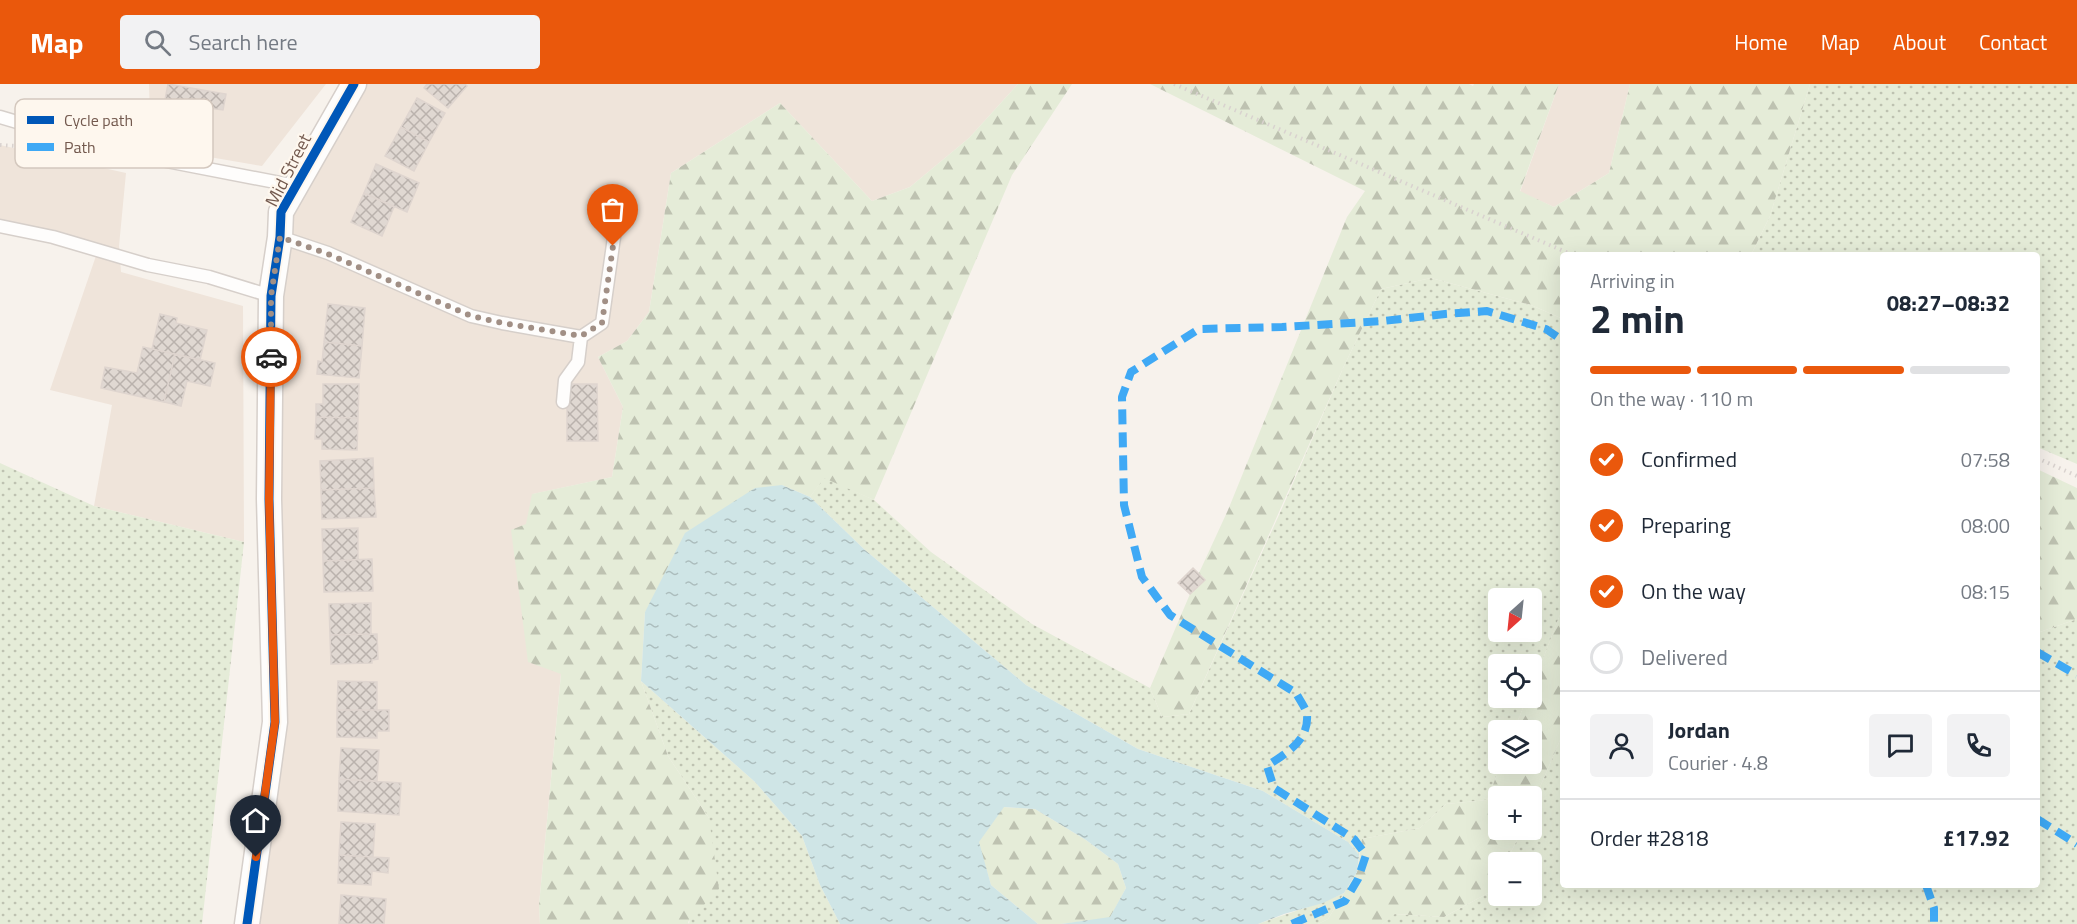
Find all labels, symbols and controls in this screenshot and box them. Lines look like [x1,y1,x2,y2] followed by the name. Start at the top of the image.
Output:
[120,15,540,69] search box
[30,21,84,64] text: Map
[189,25,298,59] text: Search here
[141,26,174,59] icon: search
[1734,26,1788,58] text: Home
[1821,26,1860,58] text: Map
[1893,26,1946,58] text: About
[1979,26,2047,58] text: Contact
[15,99,213,168] legend
[64,108,133,132] text: Cycle path
[258,128,318,211] street label: Mid Street
[64,135,96,159] text: Path
[587,184,638,246] pin
[596,193,629,226] icon: bag
[1590,265,1675,296] text: Arriving in
[1887,286,2010,320] text: 08:27–08:32
[1590,289,1685,348] text: 2 min
[241,327,301,387] courier
[255,341,288,374] icon: car
[1590,383,1753,414] text: On the way · 110 m
[1641,442,1737,476] text: Confirmed
[1590,443,1623,476] icon: check
[1961,444,2010,475] text: 07:58
[1641,508,1731,542] text: Preparing
[1590,509,1623,542] icon: check
[1961,510,2010,541] text: 08:00
[1641,574,1746,608] text: On the way
[1590,575,1623,608] icon: check
[1961,576,2010,607] text: 08:15
[1488,588,1542,642] north arrow
[1488,588,1542,906] map controls
[1641,640,1728,674] text: Delivered
[1488,654,1542,708] button: locate
[1668,713,1730,747] text: Jordan
[1590,714,1653,777] button: person
[1869,714,1932,777] button: chat
[1947,714,2010,777] button: phone
[1488,720,1542,774] button: layers
[1668,747,1768,778] text: Courier · 4.8
[1488,786,1542,840] button: +
[230,795,281,857] pin
[239,804,272,837] icon: home
[1590,821,1709,855] text: Order #2818
[1943,821,2010,855] text: £17.92
[1488,852,1542,906] button: −

